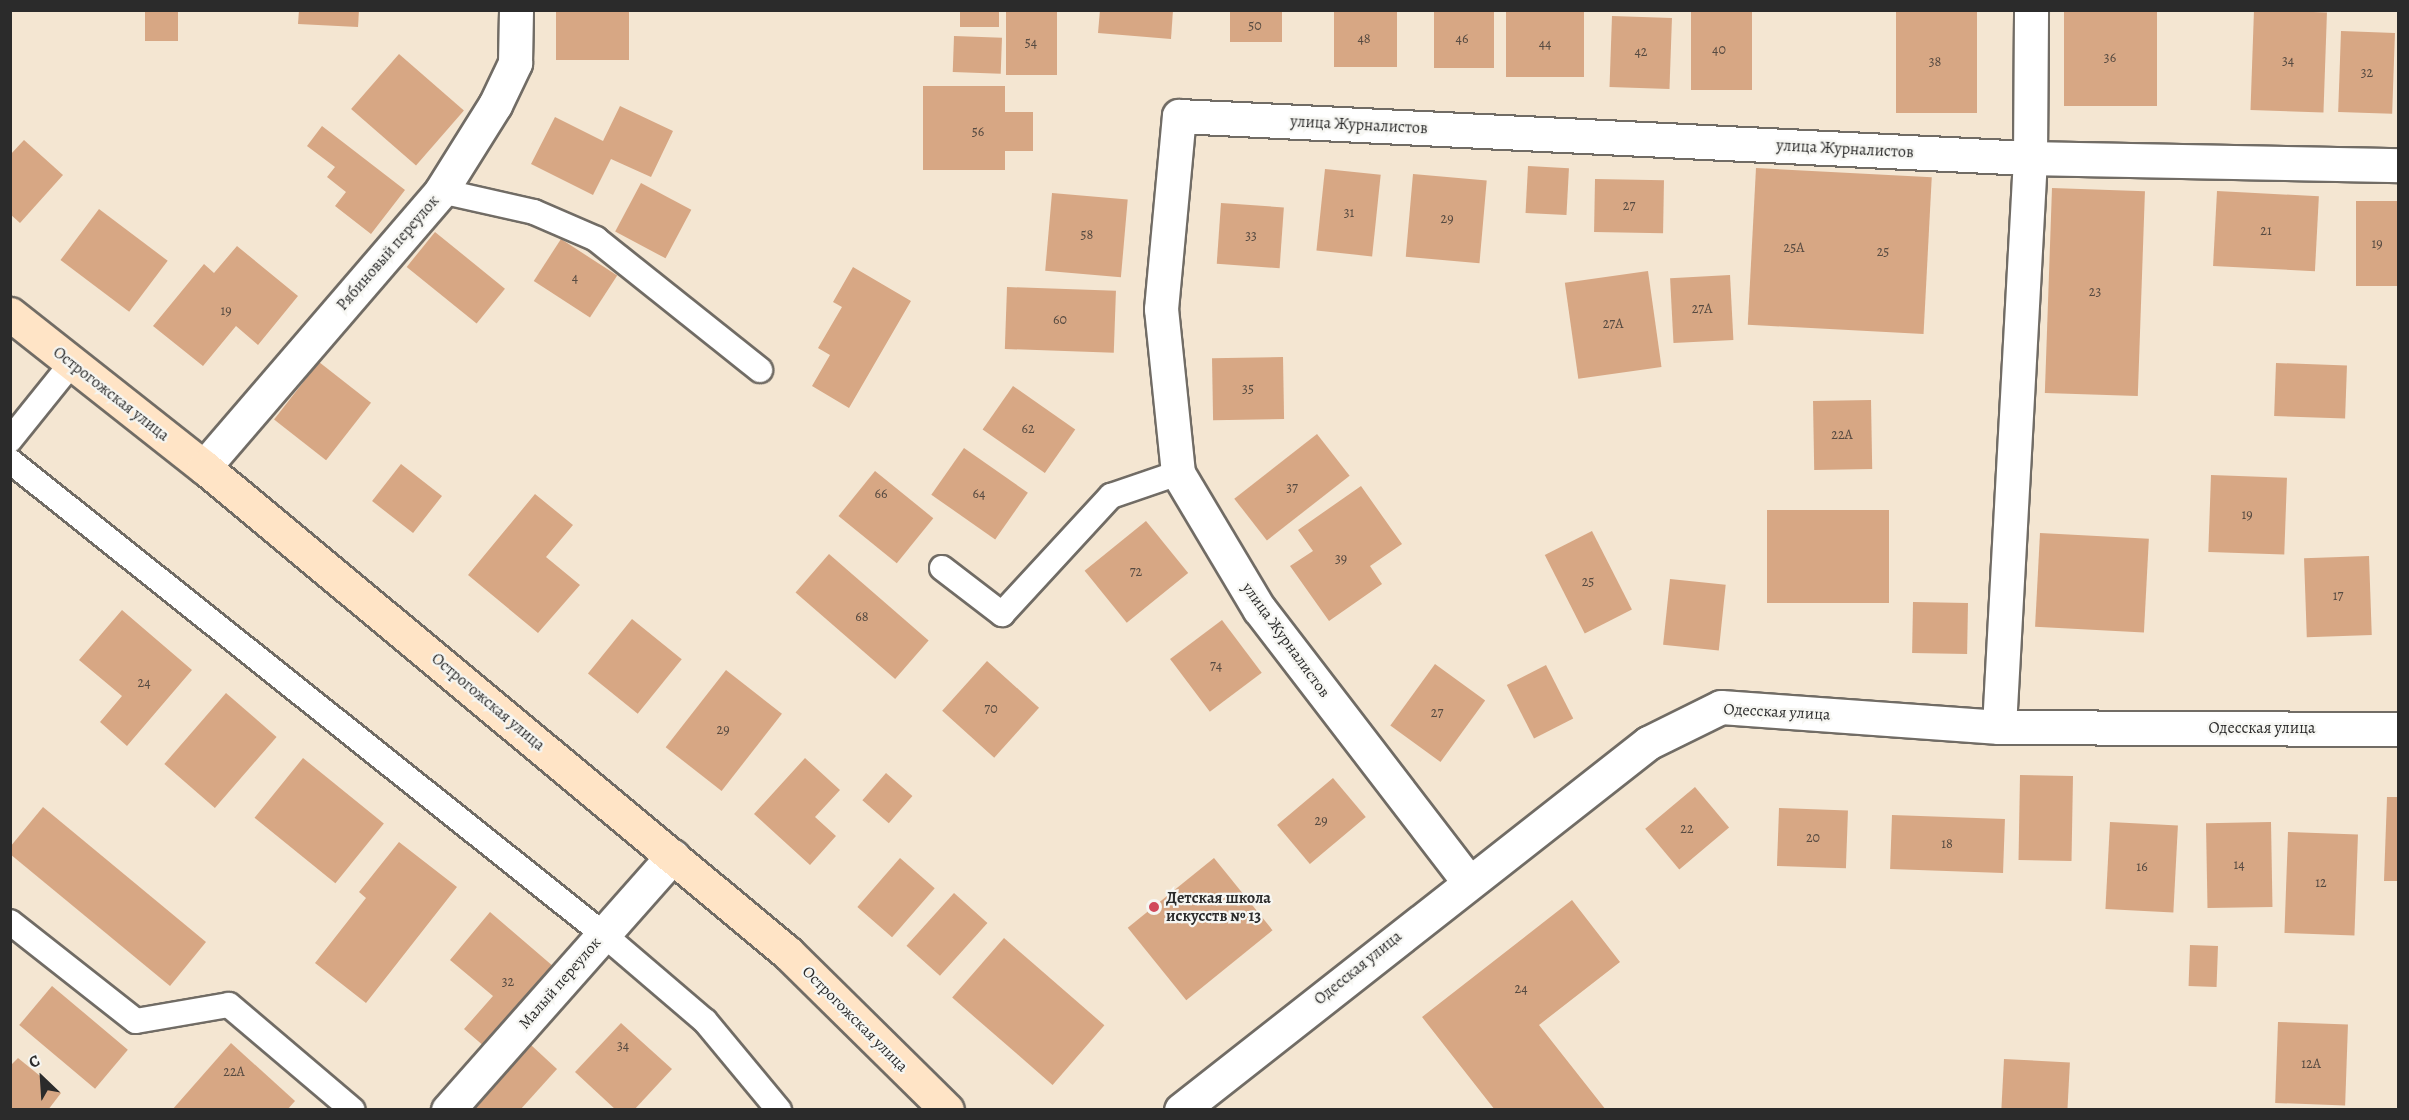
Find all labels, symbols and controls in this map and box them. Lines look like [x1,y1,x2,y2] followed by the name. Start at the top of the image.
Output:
[1248,18,1262,34] house number: 50
[1357,31,1371,47] house number: 48
[1456,31,1468,47] house number: 46
[1025,35,1037,51] house number: 54
[1539,36,1551,52] house number: 44
[1712,42,1726,58] house number: 40
[1635,44,1647,60] house number: 42
[2104,50,2116,66] house number: 36
[2282,53,2294,69] house number: 34
[1929,54,1941,70] house number: 38
[2361,65,2373,81] house number: 32
[1290,112,1428,138] street label: улица Журналистов
[972,124,984,140] house number: 56
[1776,136,1914,162] street label: улица Журналистов
[333,192,443,314] street label: Рябиновый переулок
[1623,198,1635,214] house number: 27
[1344,205,1354,221] house number: 31
[1440,211,1454,227] house number: 29
[2260,223,2272,239] house number: 21
[1081,227,1093,243] house number: 58
[1245,228,1257,244] house number: 33
[2371,236,2383,252] house number: 19
[1784,240,1804,256] house number: 25А
[1877,244,1889,260] house number: 25
[572,270,578,286] house number: 4
[2089,284,2101,300] house number: 23
[1692,301,1712,317] house number: 27А
[220,303,232,319] house number: 19
[1053,312,1067,328] house number: 60
[1603,316,1623,332] house number: 27А
[49,343,173,445] street label: Острогожская улица
[1242,381,1254,397] house number: 35
[1021,421,1035,437] house number: 62
[1831,427,1853,443] house number: 22А
[1286,480,1298,496] house number: 37
[875,486,887,502] house number: 66
[973,486,985,502] house number: 64
[2241,507,2253,523] house number: 19
[1335,551,1347,567] house number: 39
[1130,564,1142,580] house number: 72
[1582,574,1594,590] house number: 25
[1238,579,1334,701] street label: улица Журналистов
[2333,588,2343,604] house number: 17
[855,609,869,625] house number: 68
[428,649,548,755] street label: Острогожская улица
[1210,658,1222,674] house number: 74
[138,675,150,691] house number: 24
[1723,700,1831,724] street label: Одесская улица
[984,701,998,717] house number: 70
[1431,705,1443,721] house number: 27
[2209,718,2315,738] street label: Одесская улица
[716,722,730,738] house number: 29
[1314,813,1328,829] house number: 29
[1680,821,1694,837] house number: 22
[1806,830,1820,846] house number: 20
[1941,836,1953,852] house number: 18
[2233,857,2245,873] house number: 14
[2136,859,2148,875] house number: 16
[2315,875,2327,891] house number: 12
[1166,888,1271,926] place label: Детская школа искусств № 13
[1147,900,1161,914] marker: Детская школа искусств № 13
[1310,927,1406,1009] street label: Одесская улица
[515,933,605,1033] street label: Малый переулок
[798,962,912,1076] street label: Острогожская улица
[502,974,514,990] house number: 32
[1515,981,1527,997] house number: 24
[617,1038,629,1054] house number: 34
[12,1048,72,1108] north arrow
[25,1050,44,1074] text: С
[2301,1056,2321,1072] house number: 12А
[223,1064,245,1080] house number: 22А

